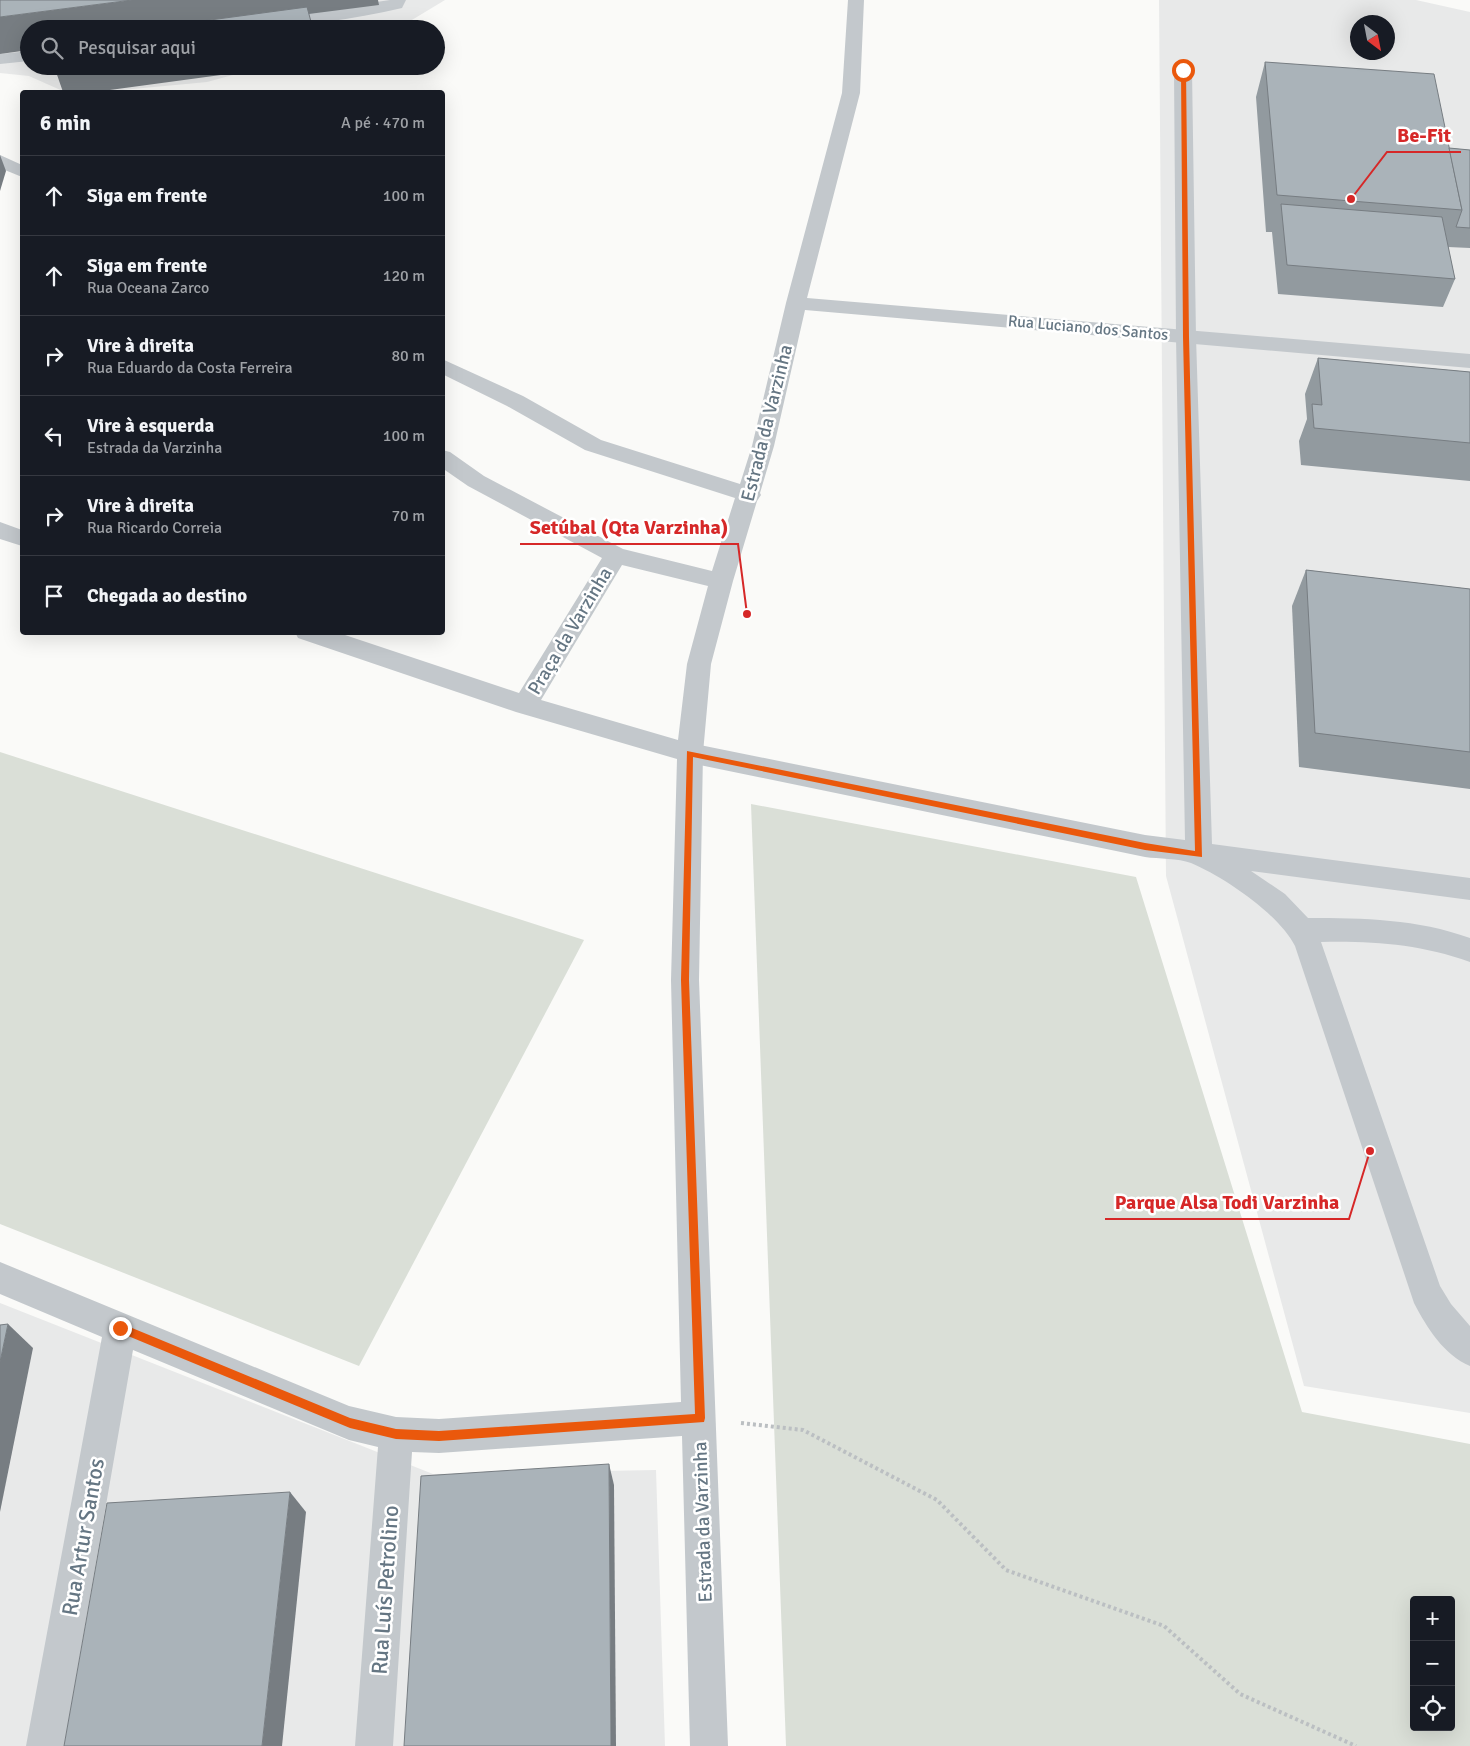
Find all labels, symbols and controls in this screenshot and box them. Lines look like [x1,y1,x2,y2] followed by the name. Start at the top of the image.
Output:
[1350,15,1395,60] north arrow
[20,20,445,75] search box
[38,34,66,62] icon: search
[78,36,196,60] text: Pesquisar aqui
[1172,59,1195,82] route start
[40,110,91,136] text: 6 min
[341,113,425,133] text: A pé · 470 m
[1387,117,1461,152] callout: Be-Fit
[1397,123,1451,148] text: Be-Fit
[40,182,68,210] icon: ahead
[87,184,207,208] text: Siga em frente
[383,186,425,206] text: 100 m
[87,254,207,278] text: Siga em frente
[40,262,68,290] icon: ahead
[383,266,425,286] text: 120 m
[87,278,209,298] text: Rua Oceana Zarco
[1007,311,1169,345] street label: Rua Luciano dos Santos
[87,334,194,358] text: Vire à direita
[40,342,68,370] icon: right
[736,342,798,504] street label: Estrada da Varzinha
[391,346,425,366] text: 80 m
[87,358,293,378] text: Rua Eduardo da Costa Ferreira
[87,414,214,438] text: Vire à esquerda
[40,422,68,450] icon: left
[383,426,425,446] text: 100 m
[87,438,222,458] text: Estrada da Varzinha
[87,494,194,518] text: Vire à direita
[40,502,68,530] icon: right
[391,506,425,526] text: 70 m
[520,509,738,544] callout: Setúbal (Qta Varzinha)
[530,515,728,540] text: Setúbal (Qta Varzinha)
[87,518,222,538] text: Rua Ricardo Correia
[523,563,617,699] street label: Praça da Varzinha
[40,582,68,610] icon: arrive
[87,584,247,608] text: Chegada ao destino
[1105,1184,1349,1219] callout: Parque Alsa Todi Varzinha
[1115,1190,1339,1215] text: Parque Alsa Todi Varzinha
[109,1317,132,1340] route end
[688,1441,718,1603] street label: Estrada da Varzinha
[56,1456,110,1618] street label: Rua Artur Santos
[366,1504,404,1676] street label: Rua Luís Petrolino
[1410,1596,1455,1731] map controls
[1410,1596,1455,1641] button: +
[1410,1641,1455,1686] button: −
[1410,1686,1455,1731] button: locate

